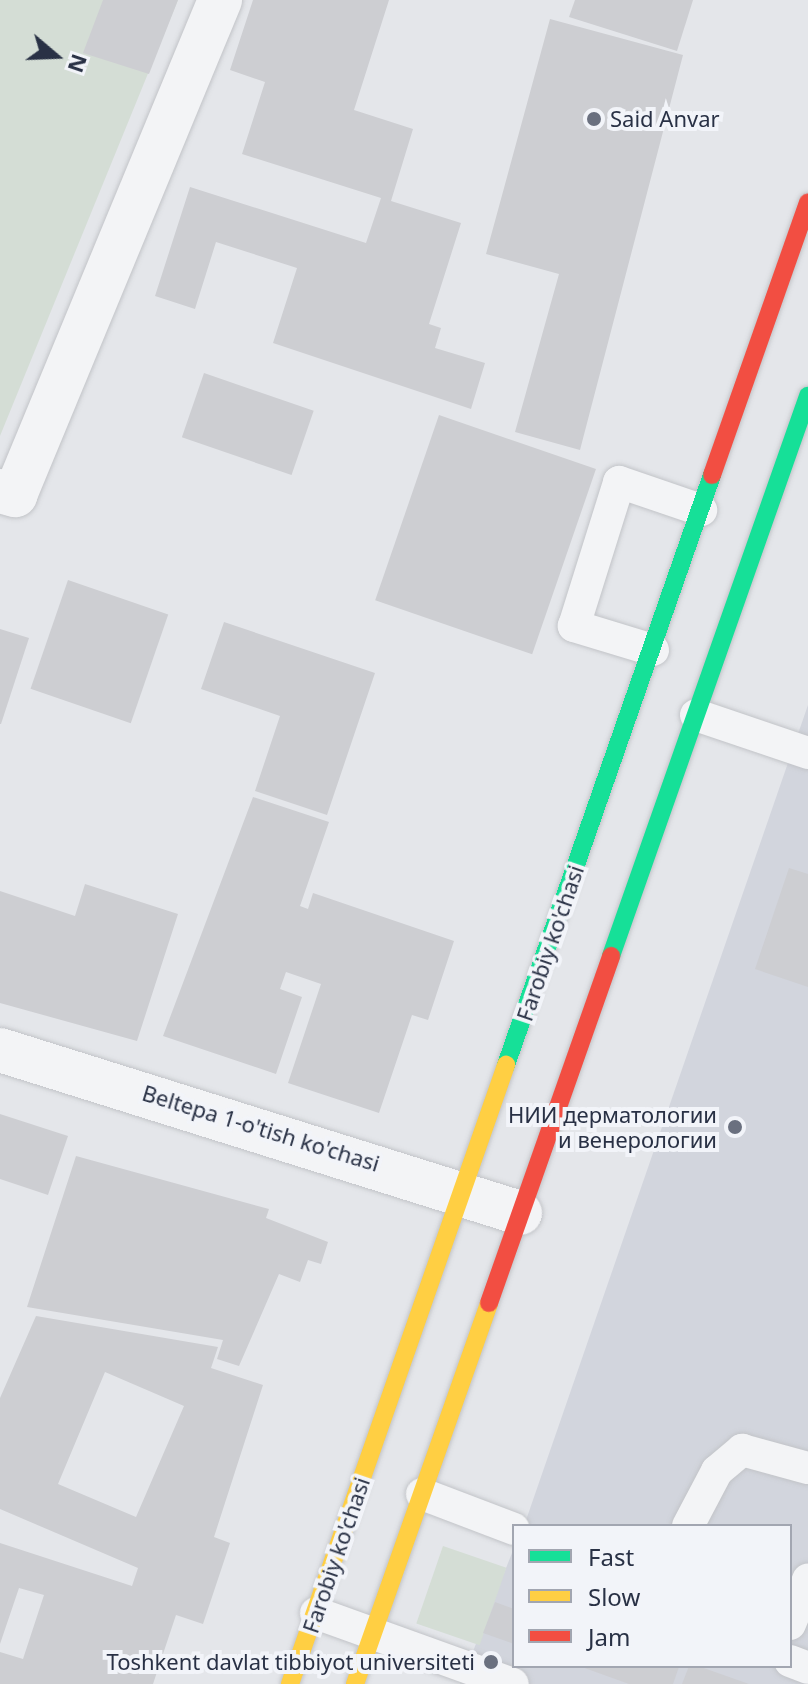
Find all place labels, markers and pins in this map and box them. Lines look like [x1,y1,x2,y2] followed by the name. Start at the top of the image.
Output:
[610,106,720,132] place label: Said Anvar
[585,110,603,128] marker: Said Anvar
[508,1101,717,1152] place label: НИИ дерматологии и венерологии
[724,1116,746,1138] marker: НИИ дерматологии и венерологии
[106,1649,475,1675] place label: Toshkent davlat tibbiyot universiteti
[482,1653,500,1671] marker: Toshkent davlat tibbiyot universiteti

